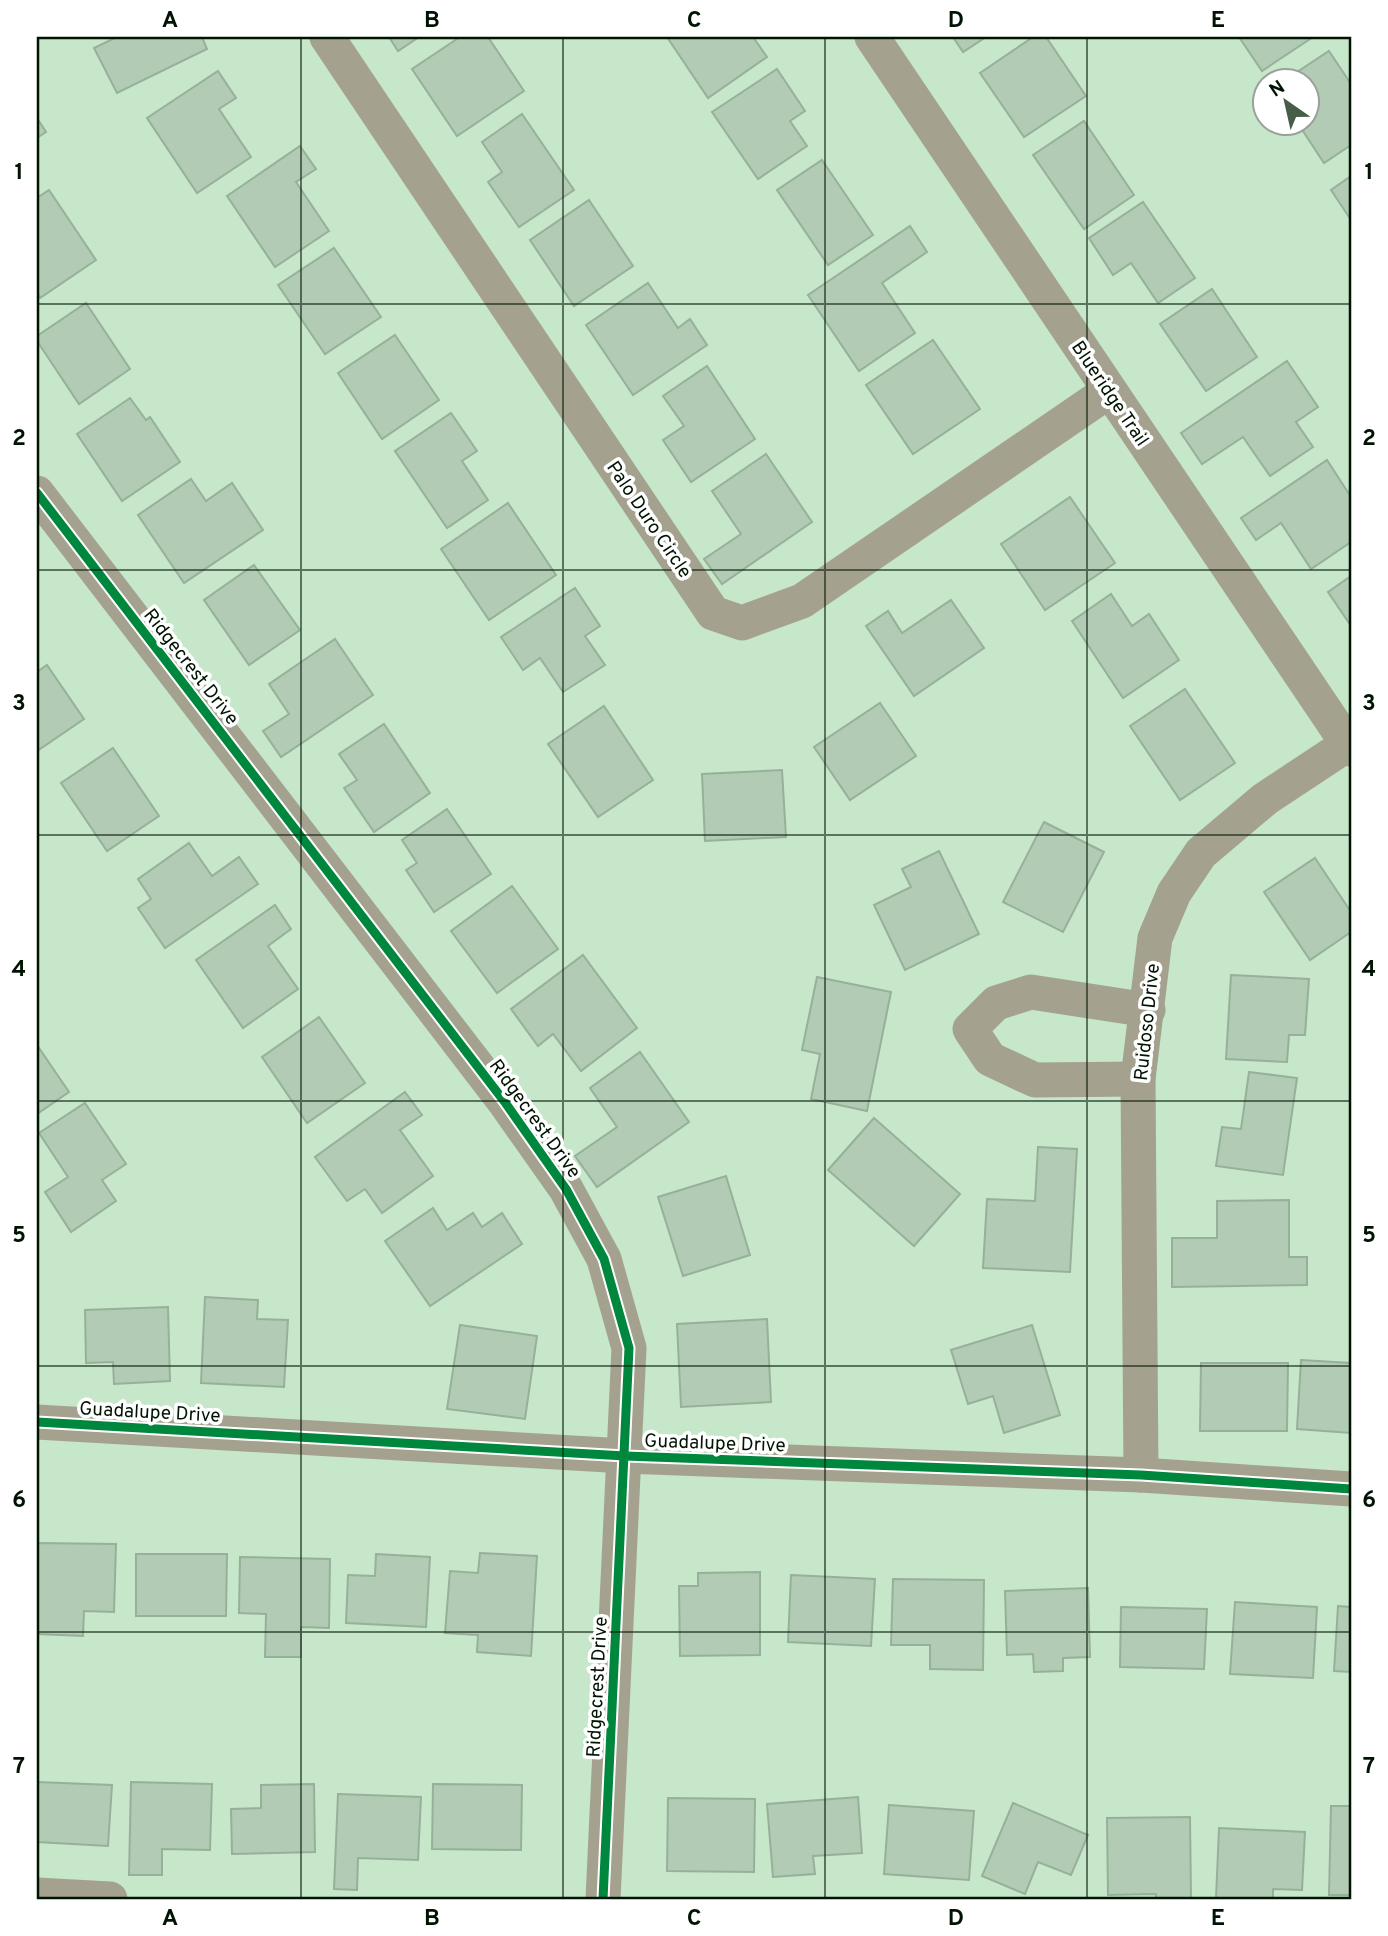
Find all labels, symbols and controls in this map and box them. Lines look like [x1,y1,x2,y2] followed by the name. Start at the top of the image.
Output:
[162,7,178,36] text: A
[424,7,440,36] text: B
[687,7,701,36] text: C
[948,7,964,36] text: D
[1211,7,1225,36] text: E
[1252,66,1322,136] north arrow
[1265,76,1290,103] text: N
[14,159,24,188] text: 1
[1364,159,1374,188] text: 1
[1065,337,1153,451] street label: Blueridge Trail
[12,425,26,454] text: 2
[1362,425,1376,454] text: 2
[600,457,696,583] street label: Palo Duro Circle
[138,604,243,730] street label: Ridgecrest Drive
[12,690,26,719] text: 3
[1362,690,1376,719] text: 3
[12,956,26,985] text: 4
[1362,956,1376,985] text: 4
[1130,962,1166,1082] street label: Ruidoso Drive
[483,1055,586,1183] street label: Ridgecrest Drive
[12,1222,26,1251] text: 5
[1362,1222,1376,1251] text: 5
[79,1397,221,1429] street label: Guadalupe Drive
[644,1430,786,1458] street label: Guadalupe Drive
[12,1487,26,1516] text: 6
[1362,1487,1376,1516] text: 6
[582,1616,614,1758] street label: Ridgecrest Drive
[13,1753,25,1782] text: 7
[1363,1753,1375,1782] text: 7
[162,1905,178,1934] text: A
[424,1905,440,1934] text: B
[687,1905,701,1934] text: C
[948,1905,964,1934] text: D
[1211,1905,1225,1934] text: E

